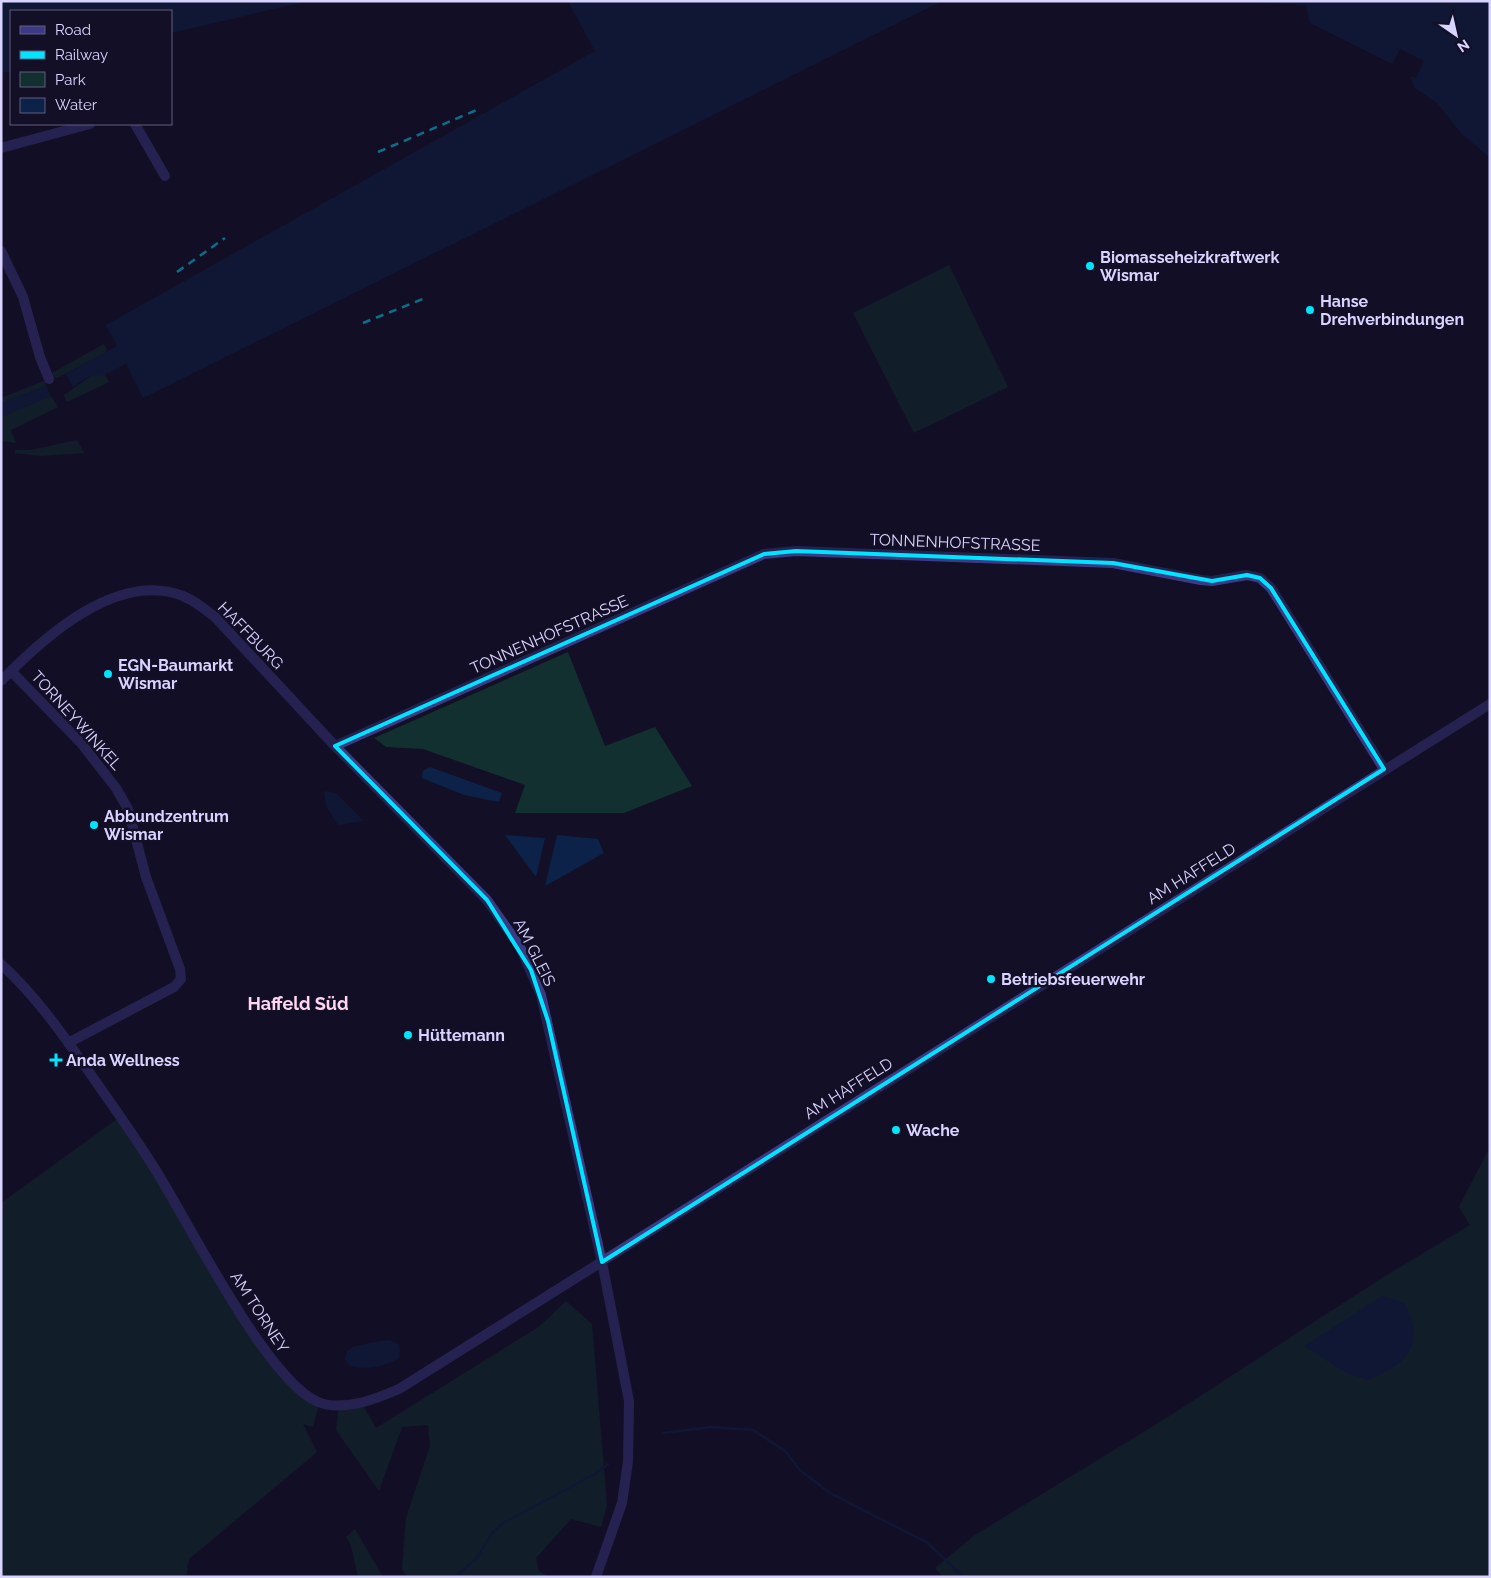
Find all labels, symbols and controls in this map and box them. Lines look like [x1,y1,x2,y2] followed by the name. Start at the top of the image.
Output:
[10,10,172,125] legend
[1431,10,1481,60] north arrow
[55,21,91,39] text: Road
[1454,36,1472,55] text: N
[55,46,108,64] text: Railway
[55,71,86,89] text: Park
[55,96,98,114] text: Water
[1100,248,1280,285] place label: Biomasseheizkraftwerk Wismar
[1084,260,1096,272] marker: Biomasseheizkraftwerk Wismar
[1320,292,1464,329] place label: Hanse Drehverbindungen
[1304,304,1316,316] marker: Hanse Drehverbindungen
[869,530,1041,555] street label: TONNENHOFSTRASSE
[467,591,631,678] street label: TONNENHOFSTRASSE
[214,598,287,673] street label: HAFFBURG
[118,656,233,693] place label: EGN-Baumarkt Wismar
[27,667,127,774] street label: TORNEYWINKEL
[102,668,114,680] marker: EGN-Baumarkt Wismar
[104,807,229,844] place label: Abbundzentrum Wismar
[88,819,100,831] marker: Abbundzentrum Wismar
[1143,839,1239,908] street label: AM HAFFELD
[509,915,560,989] street label: AM GLEIS
[1001,970,1145,989] place label: Betriebsfeuerwehr
[985,973,997,985] marker: Betriebsfeuerwehr
[247,993,349,1014] district label: Haffeld Süd
[418,1026,505,1045] place label: Hüttemann
[402,1029,414,1041] marker: Hüttemann
[66,1051,180,1070] place label: Anda Wellness
[50,1054,62,1066] marker: Anda Wellness
[800,1054,896,1123] street label: AM HAFFELD
[906,1121,960,1140] place label: Wache
[890,1124,902,1136] marker: Wache
[226,1268,293,1357] street label: AM TORNEY

